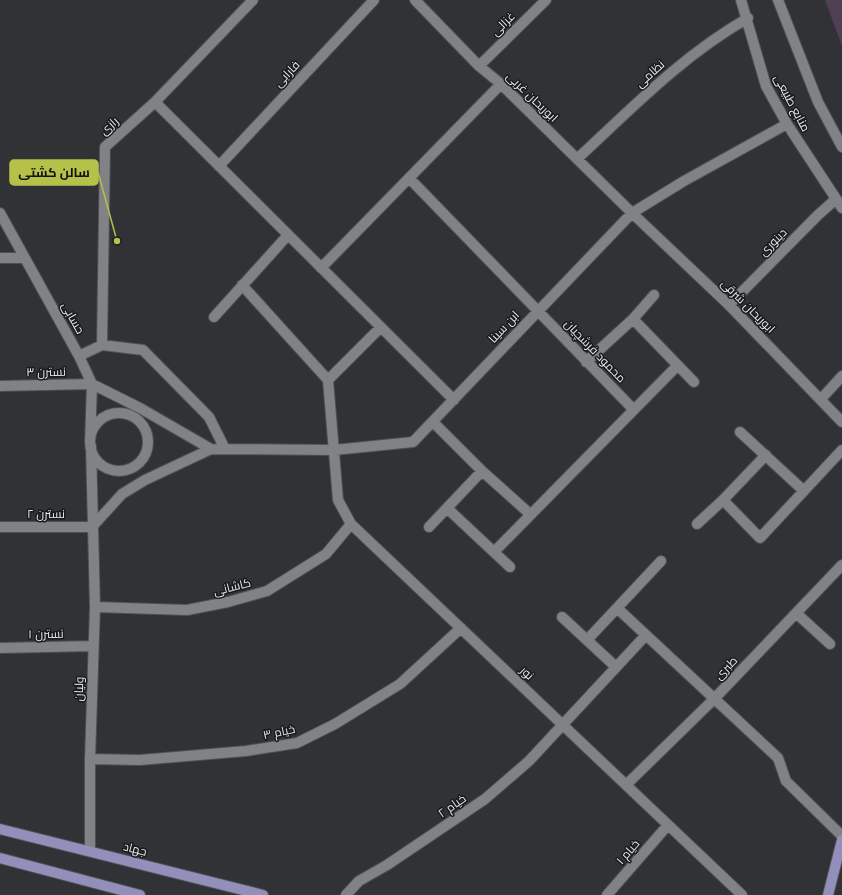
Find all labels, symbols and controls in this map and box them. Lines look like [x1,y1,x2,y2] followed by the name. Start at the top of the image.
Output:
[487,8,518,39] street label: غزالی
[271,57,303,90] street label: فارابی
[632,57,667,91] street label: نظامی
[503,68,561,125] street label: ابوریحان غربی
[770,72,814,134] street label: منابع طبیعی
[96,113,121,138] street label: رازی
[10,160,98,185] callout: سالن کشتی
[18,164,90,180] text: سالن کشتی
[756,224,790,259] street label: دینوری
[718,275,779,336] street label: ابوریحان شرقی
[59,299,88,336] street label: حسابی
[485,307,522,346] street label: ابن سینا
[560,316,629,387] street label: محمود فرشچیان
[26,364,66,379] street label: نسترن ۳
[27,506,65,521] street label: نسترن ۲
[211,575,252,598] street label: کاشانی
[28,626,64,641] street label: نسترن ۱
[711,653,740,683] street label: طبری
[517,662,537,683] street label: نور
[71,676,86,702] street label: ولیان
[261,721,297,743] street label: خیام ۳
[435,791,469,821] street label: خیام ۲
[613,836,643,868] street label: خیام ۱
[122,838,149,859] street label: جهاد

